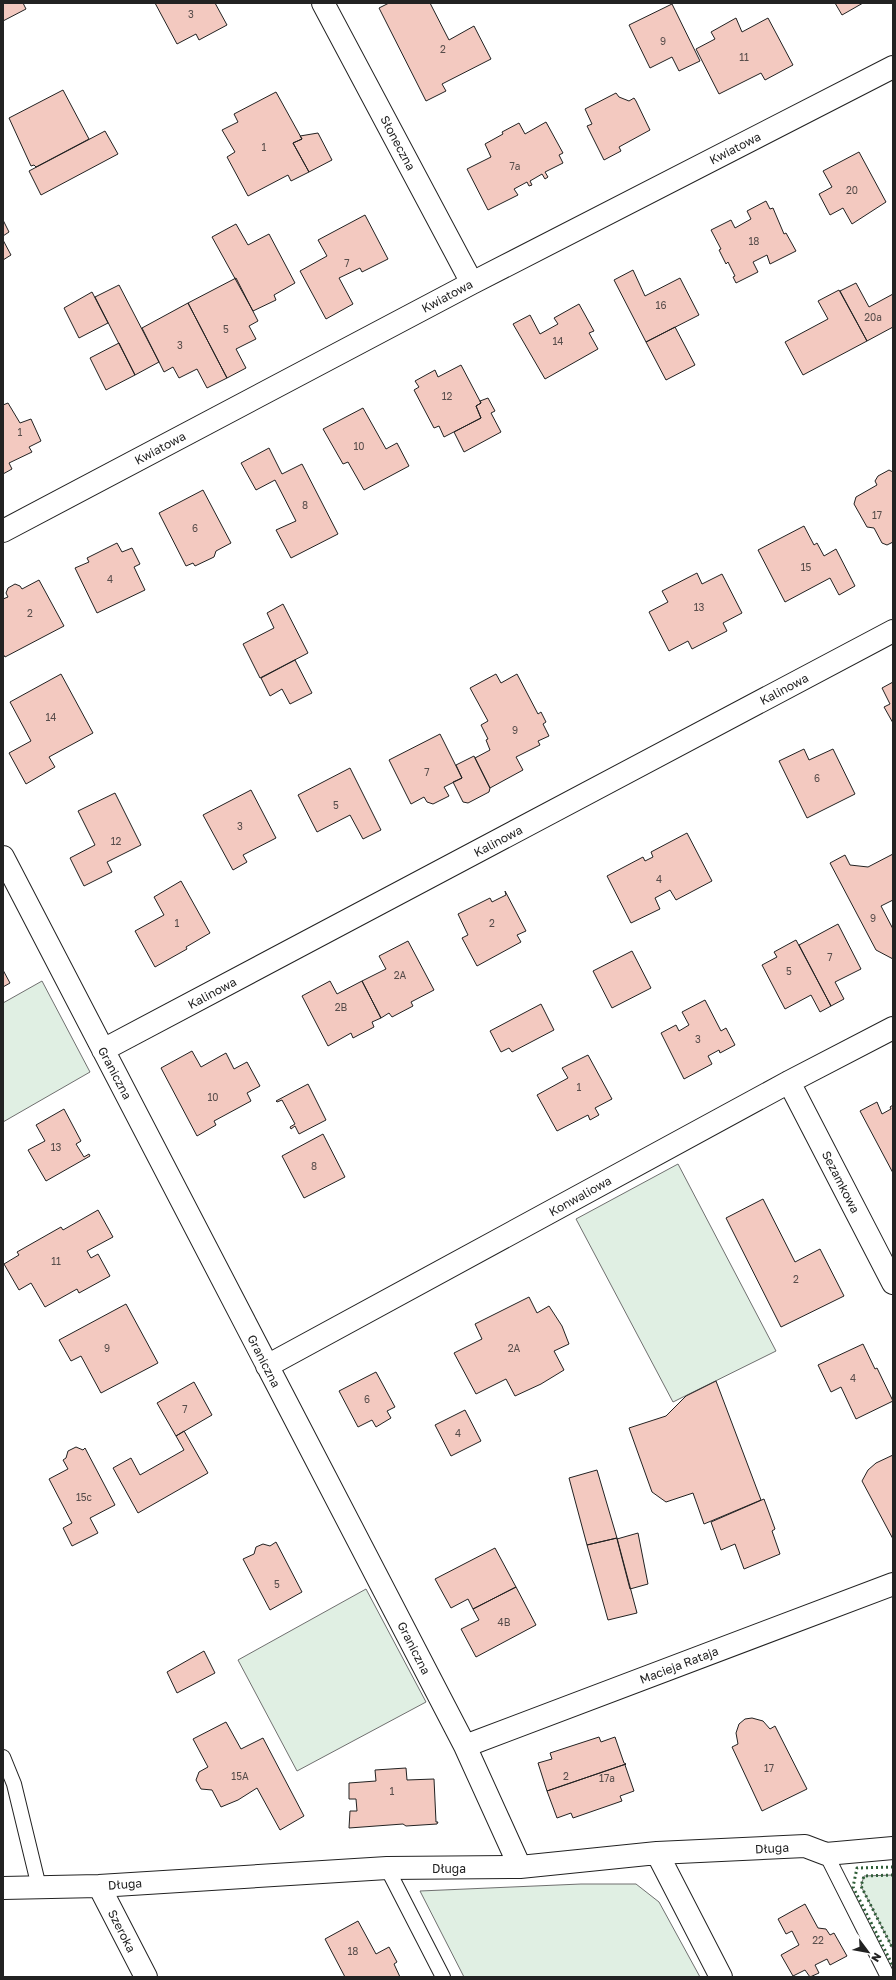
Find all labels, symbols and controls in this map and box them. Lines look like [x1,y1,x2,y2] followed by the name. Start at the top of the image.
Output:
[188,8,194,20] house number: 3
[660,35,666,47] house number: 9
[440,43,446,55] house number: 2
[739,51,749,63] house number: 11
[377,113,419,173] street label: Słoneczna
[707,129,763,167] street label: Kwiatowa
[262,141,267,153] house number: 1
[510,160,520,172] house number: 7a
[846,184,858,196] house number: 20
[749,235,759,247] house number: 18
[344,257,350,269] house number: 7
[419,276,475,316] street label: Kwiatowa
[656,299,666,311] house number: 16
[864,311,882,323] house number: 20a
[223,323,229,335] house number: 5
[553,335,563,347] house number: 14
[177,339,183,351] house number: 3
[442,390,453,402] house number: 12
[18,426,23,438] house number: 1
[132,428,188,468] street label: Kwiatowa
[353,440,365,452] house number: 10
[302,499,308,511] house number: 8
[872,509,882,521] house number: 17
[192,522,198,534] house number: 6
[801,561,812,573] house number: 15
[107,573,113,585] house number: 4
[694,601,704,613] house number: 13
[27,607,33,619] house number: 2
[757,670,811,708] street label: Kalinowa
[46,711,56,723] house number: 14
[512,724,518,736] house number: 9
[424,766,430,778] house number: 7
[814,772,820,784] house number: 6
[333,799,339,811] house number: 5
[237,820,243,832] house number: 3
[471,822,525,860] street label: Kalinowa
[111,835,122,847] house number: 12
[656,873,662,885] house number: 4
[870,912,876,924] house number: 9
[175,917,180,929] house number: 1
[489,917,495,929] house number: 2
[827,951,833,963] house number: 7
[786,965,792,977] house number: 5
[394,969,407,981] house number: 2A
[185,974,239,1012] street label: Kalinowa
[335,1001,348,1013] house number: 2B
[695,1033,701,1045] house number: 3
[95,1044,135,1102] street label: Graniczna
[577,1081,582,1093] house number: 1
[207,1091,219,1103] house number: 10
[51,1141,61,1153] house number: 13
[819,1148,863,1216] street label: Sezamkowa
[311,1160,317,1172] house number: 8
[546,1173,614,1219] street label: Konwaliowa
[51,1255,61,1267] house number: 11
[793,1273,799,1285] house number: 2
[244,1332,284,1390] street label: Graniczna
[104,1342,110,1354] house number: 9
[508,1342,521,1354] house number: 2A
[850,1372,856,1384] house number: 4
[364,1393,370,1405] house number: 6
[182,1403,188,1415] house number: 7
[455,1427,461,1439] house number: 4
[76,1491,93,1503] house number: 15c
[274,1578,280,1590] house number: 5
[498,1616,511,1628] house number: 4B
[394,1619,434,1677] street label: Graniczna
[638,1643,720,1687] street label: Macieja Rataja
[764,1762,774,1774] house number: 17
[231,1770,249,1782] house number: 15A
[563,1770,569,1782] house number: 2
[599,1772,615,1784] house number: 17a
[390,1785,395,1797] house number: 1
[755,1840,789,1856] street label: Długa
[432,1861,466,1876] street label: Długa
[108,1875,142,1893] street label: Długa
[105,1907,139,1955] street label: Szeroka
[848,1932,888,1972] north arrow
[812,1934,824,1946] house number: 22
[348,1945,358,1957] house number: 18
[869,1951,885,1965] text: N

